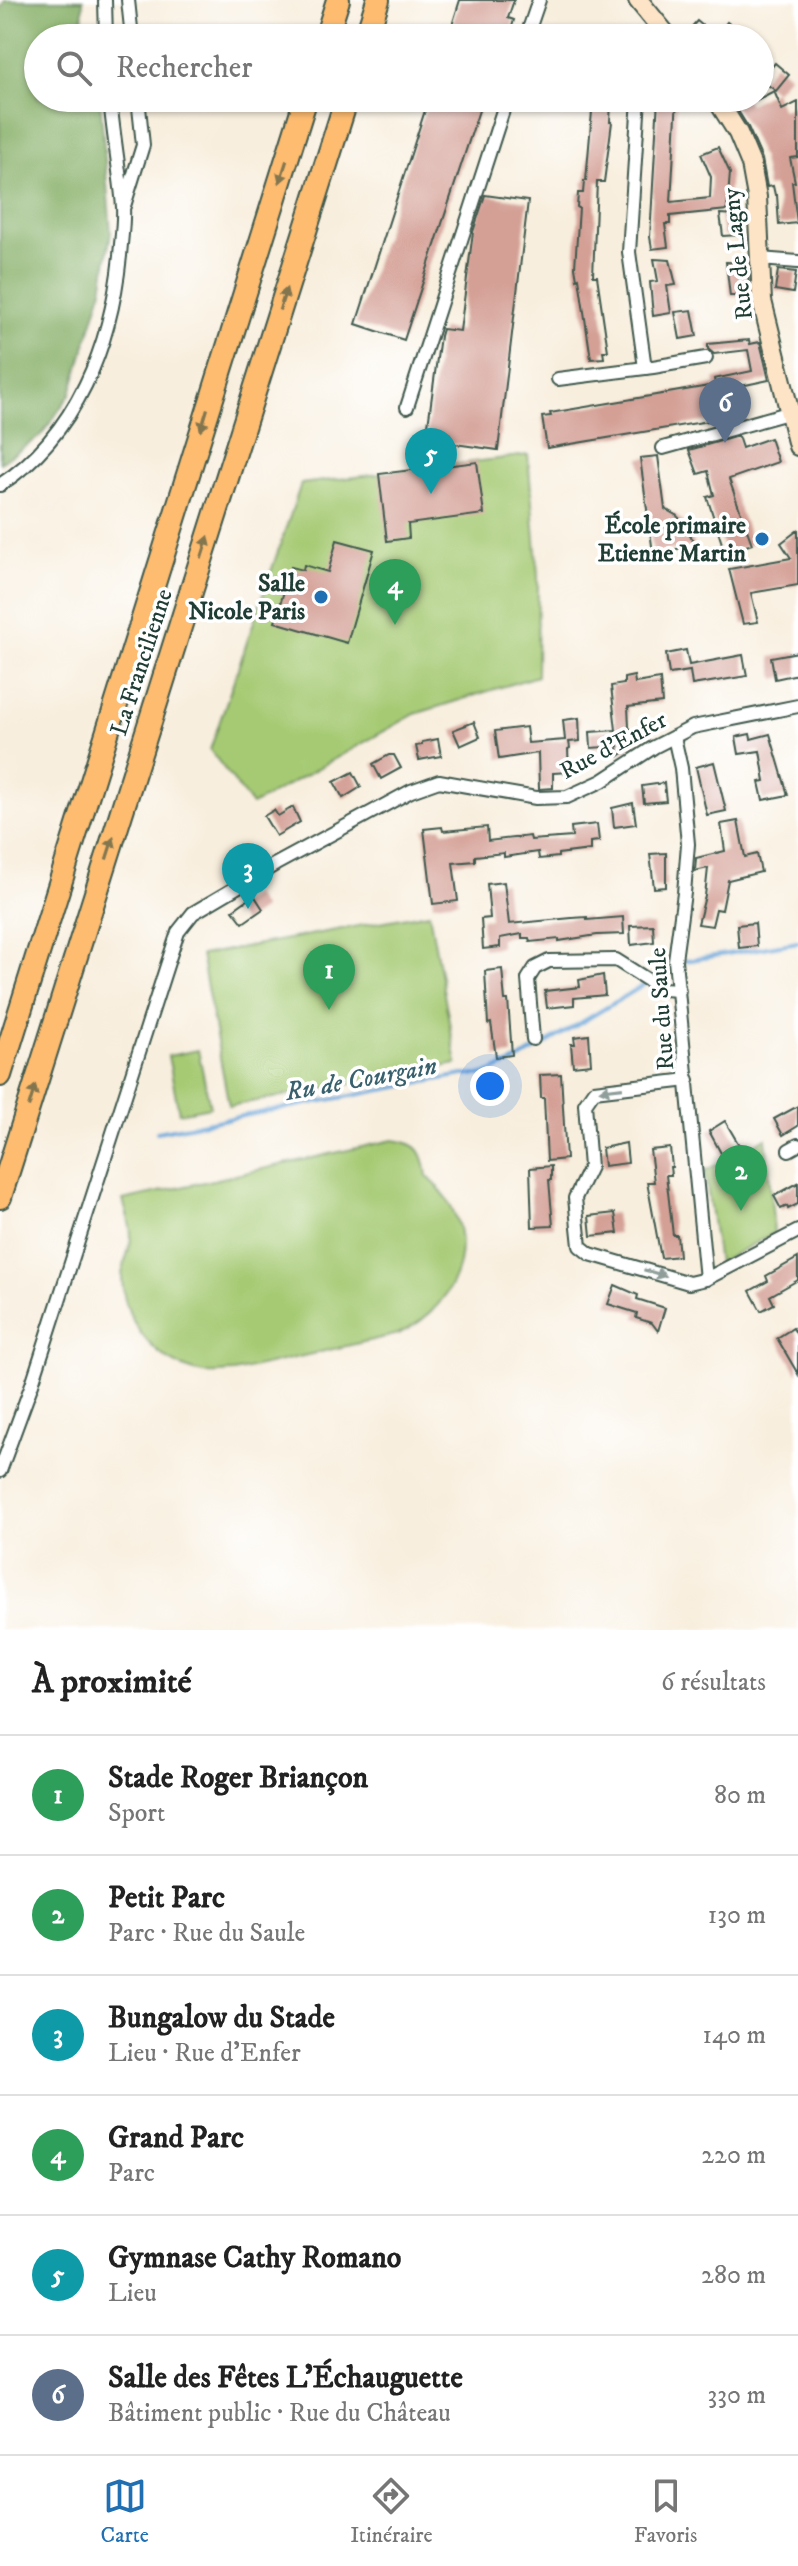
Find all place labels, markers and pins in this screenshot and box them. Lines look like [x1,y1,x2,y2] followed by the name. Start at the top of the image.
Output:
[699,377,751,443] pin: 6
[405,428,457,494] pin: 5
[598,510,746,569] place label: École primaire Etienne Martin
[753,530,771,548] marker: École primaire Etienne Martin
[369,559,421,625] pin: 4
[188,569,305,627] place label: Salle Nicole Paris
[312,588,330,606] marker: Salle Nicole Paris
[222,843,274,909] pin: 3
[303,944,355,1010] pin: 1
[715,1145,767,1211] pin: 2

